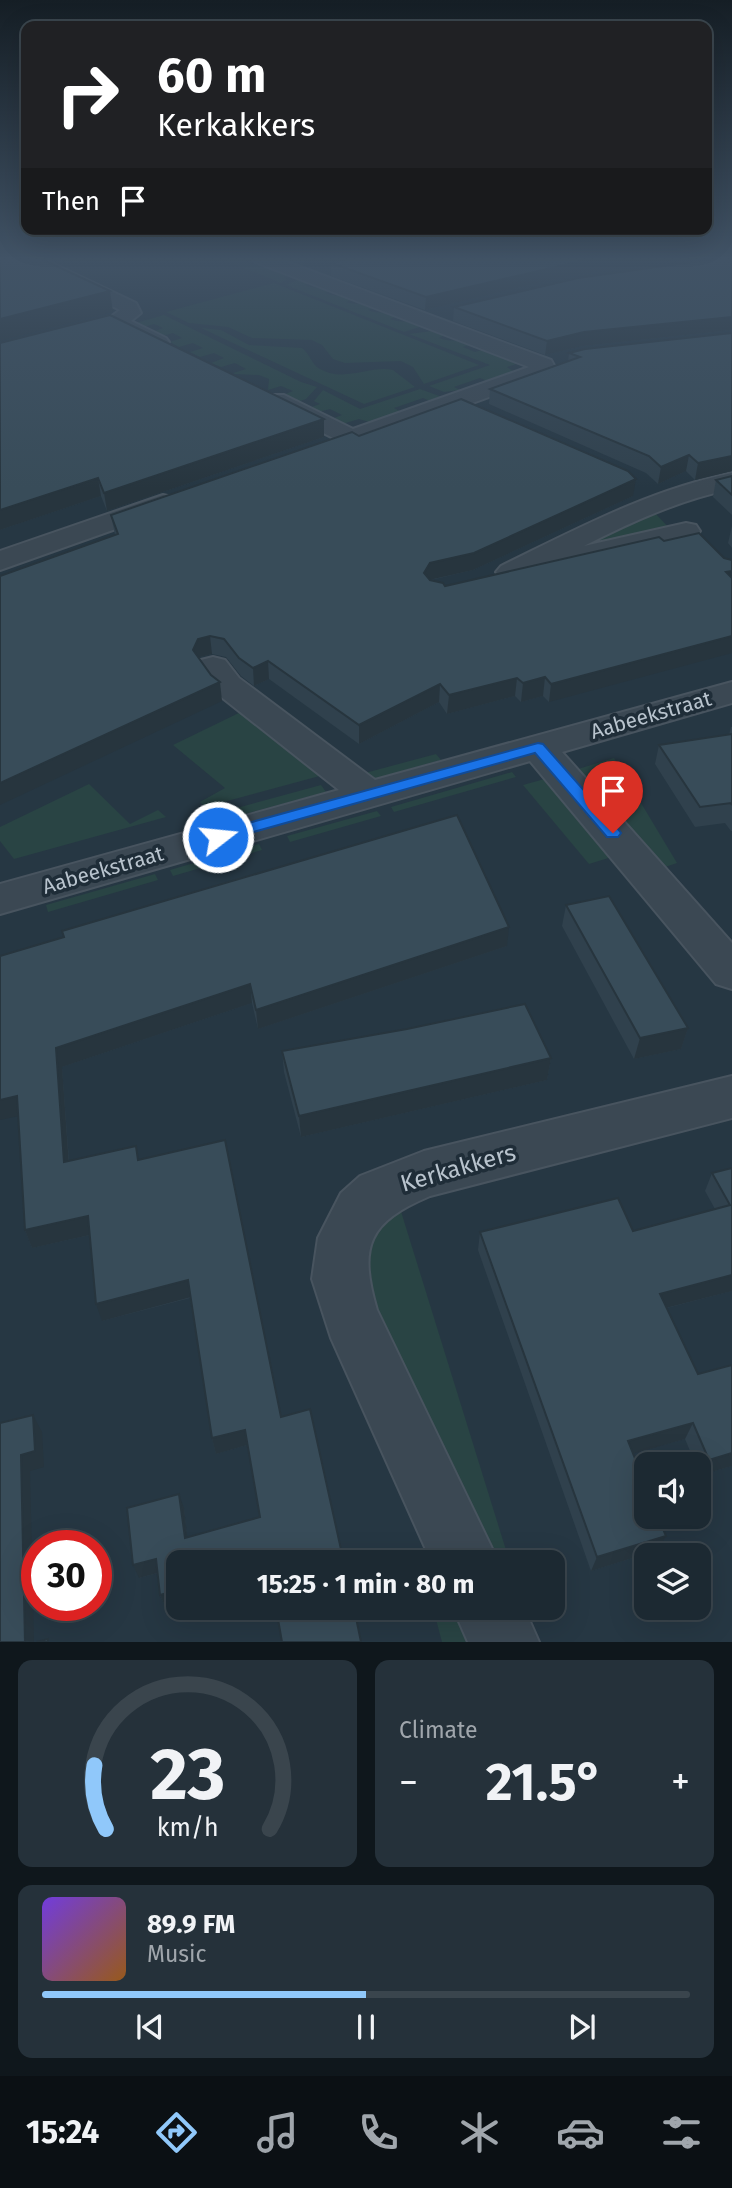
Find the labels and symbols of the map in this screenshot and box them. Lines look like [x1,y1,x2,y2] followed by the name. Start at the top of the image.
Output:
[588,685,715,745] street label: Aabeekstraat
[583,761,643,833] pin
[181,800,255,874] position arrow
[40,840,167,900] street label: Aabeekstraat
[397,1138,519,1198] street label: Kerkakkers
[21,1530,112,1621] speed limit sign: 30

